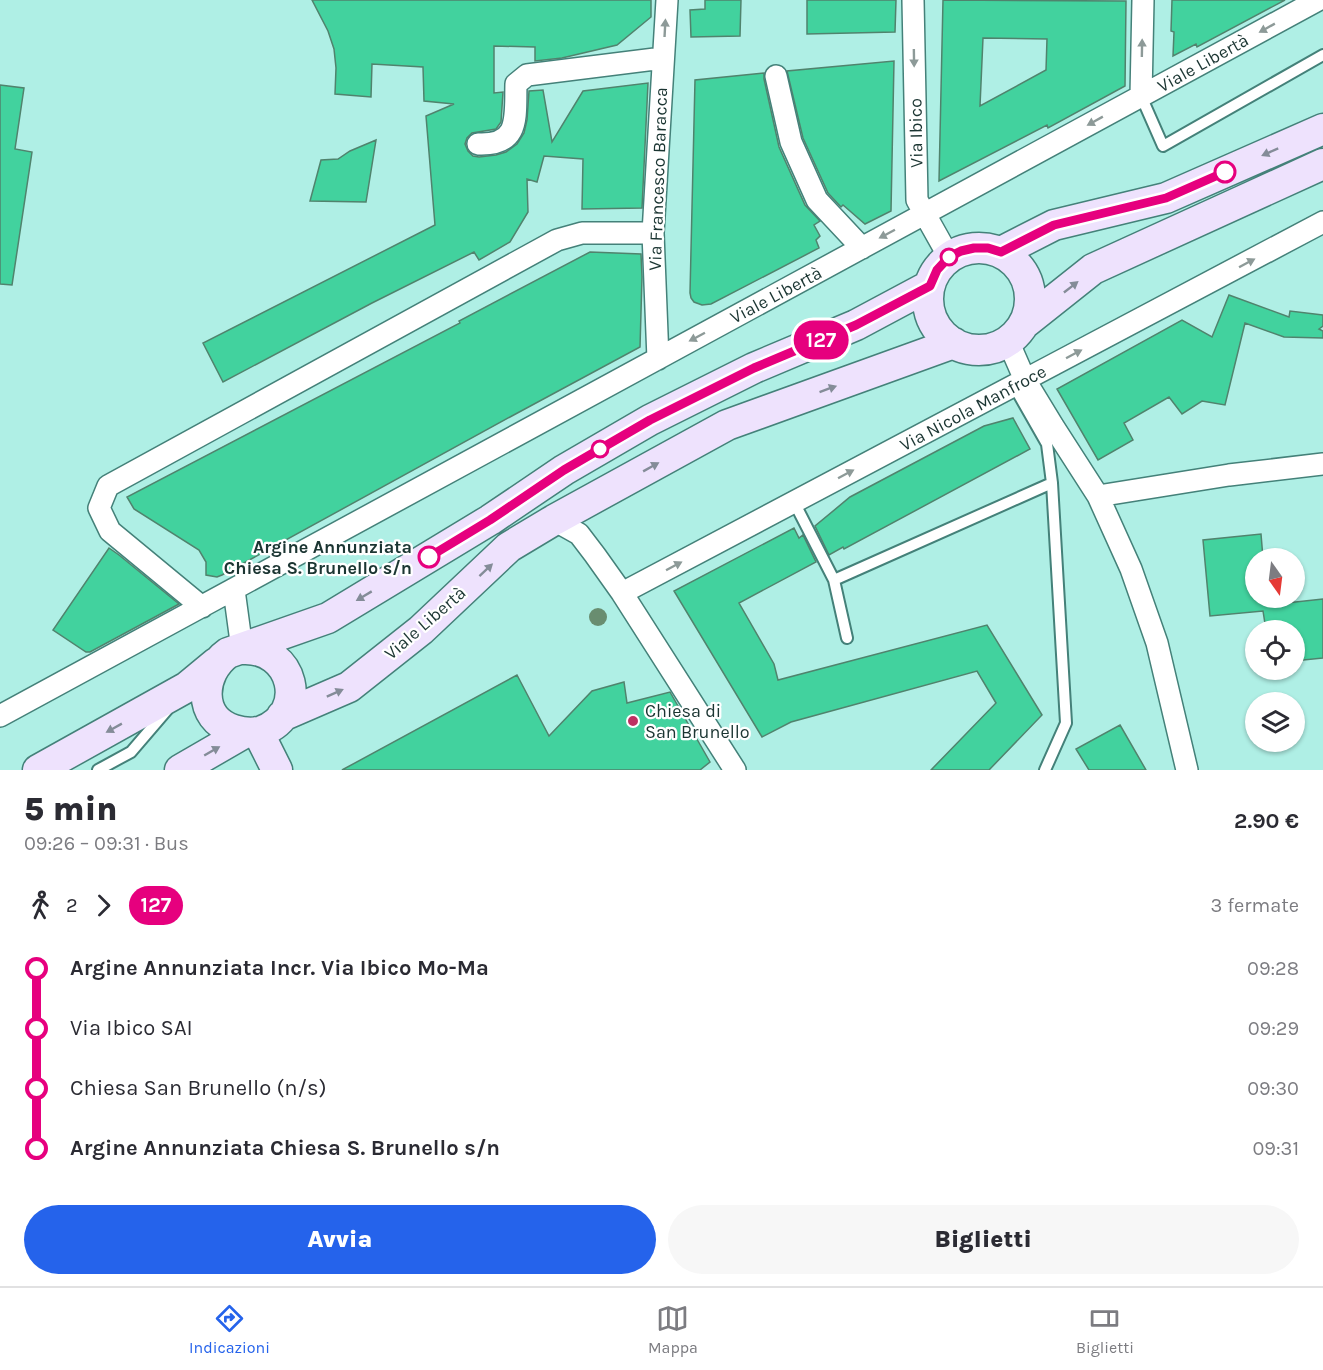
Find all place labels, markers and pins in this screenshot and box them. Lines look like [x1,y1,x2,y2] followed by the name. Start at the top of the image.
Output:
[1214,161,1236,183] unlabelled marker
[940,248,958,266] unlabelled marker
[591,440,609,458] unlabelled marker
[224,536,412,579] place label: Argine Annunziata Chiesa S. Brunello s/n
[418,546,440,568] marker: Argine Annunziata Chiesa S. Brunello s/n
[645,700,750,743] place label: Chiesa di San Brunello
[626,714,640,728] marker: Chiesa di San Brunello

